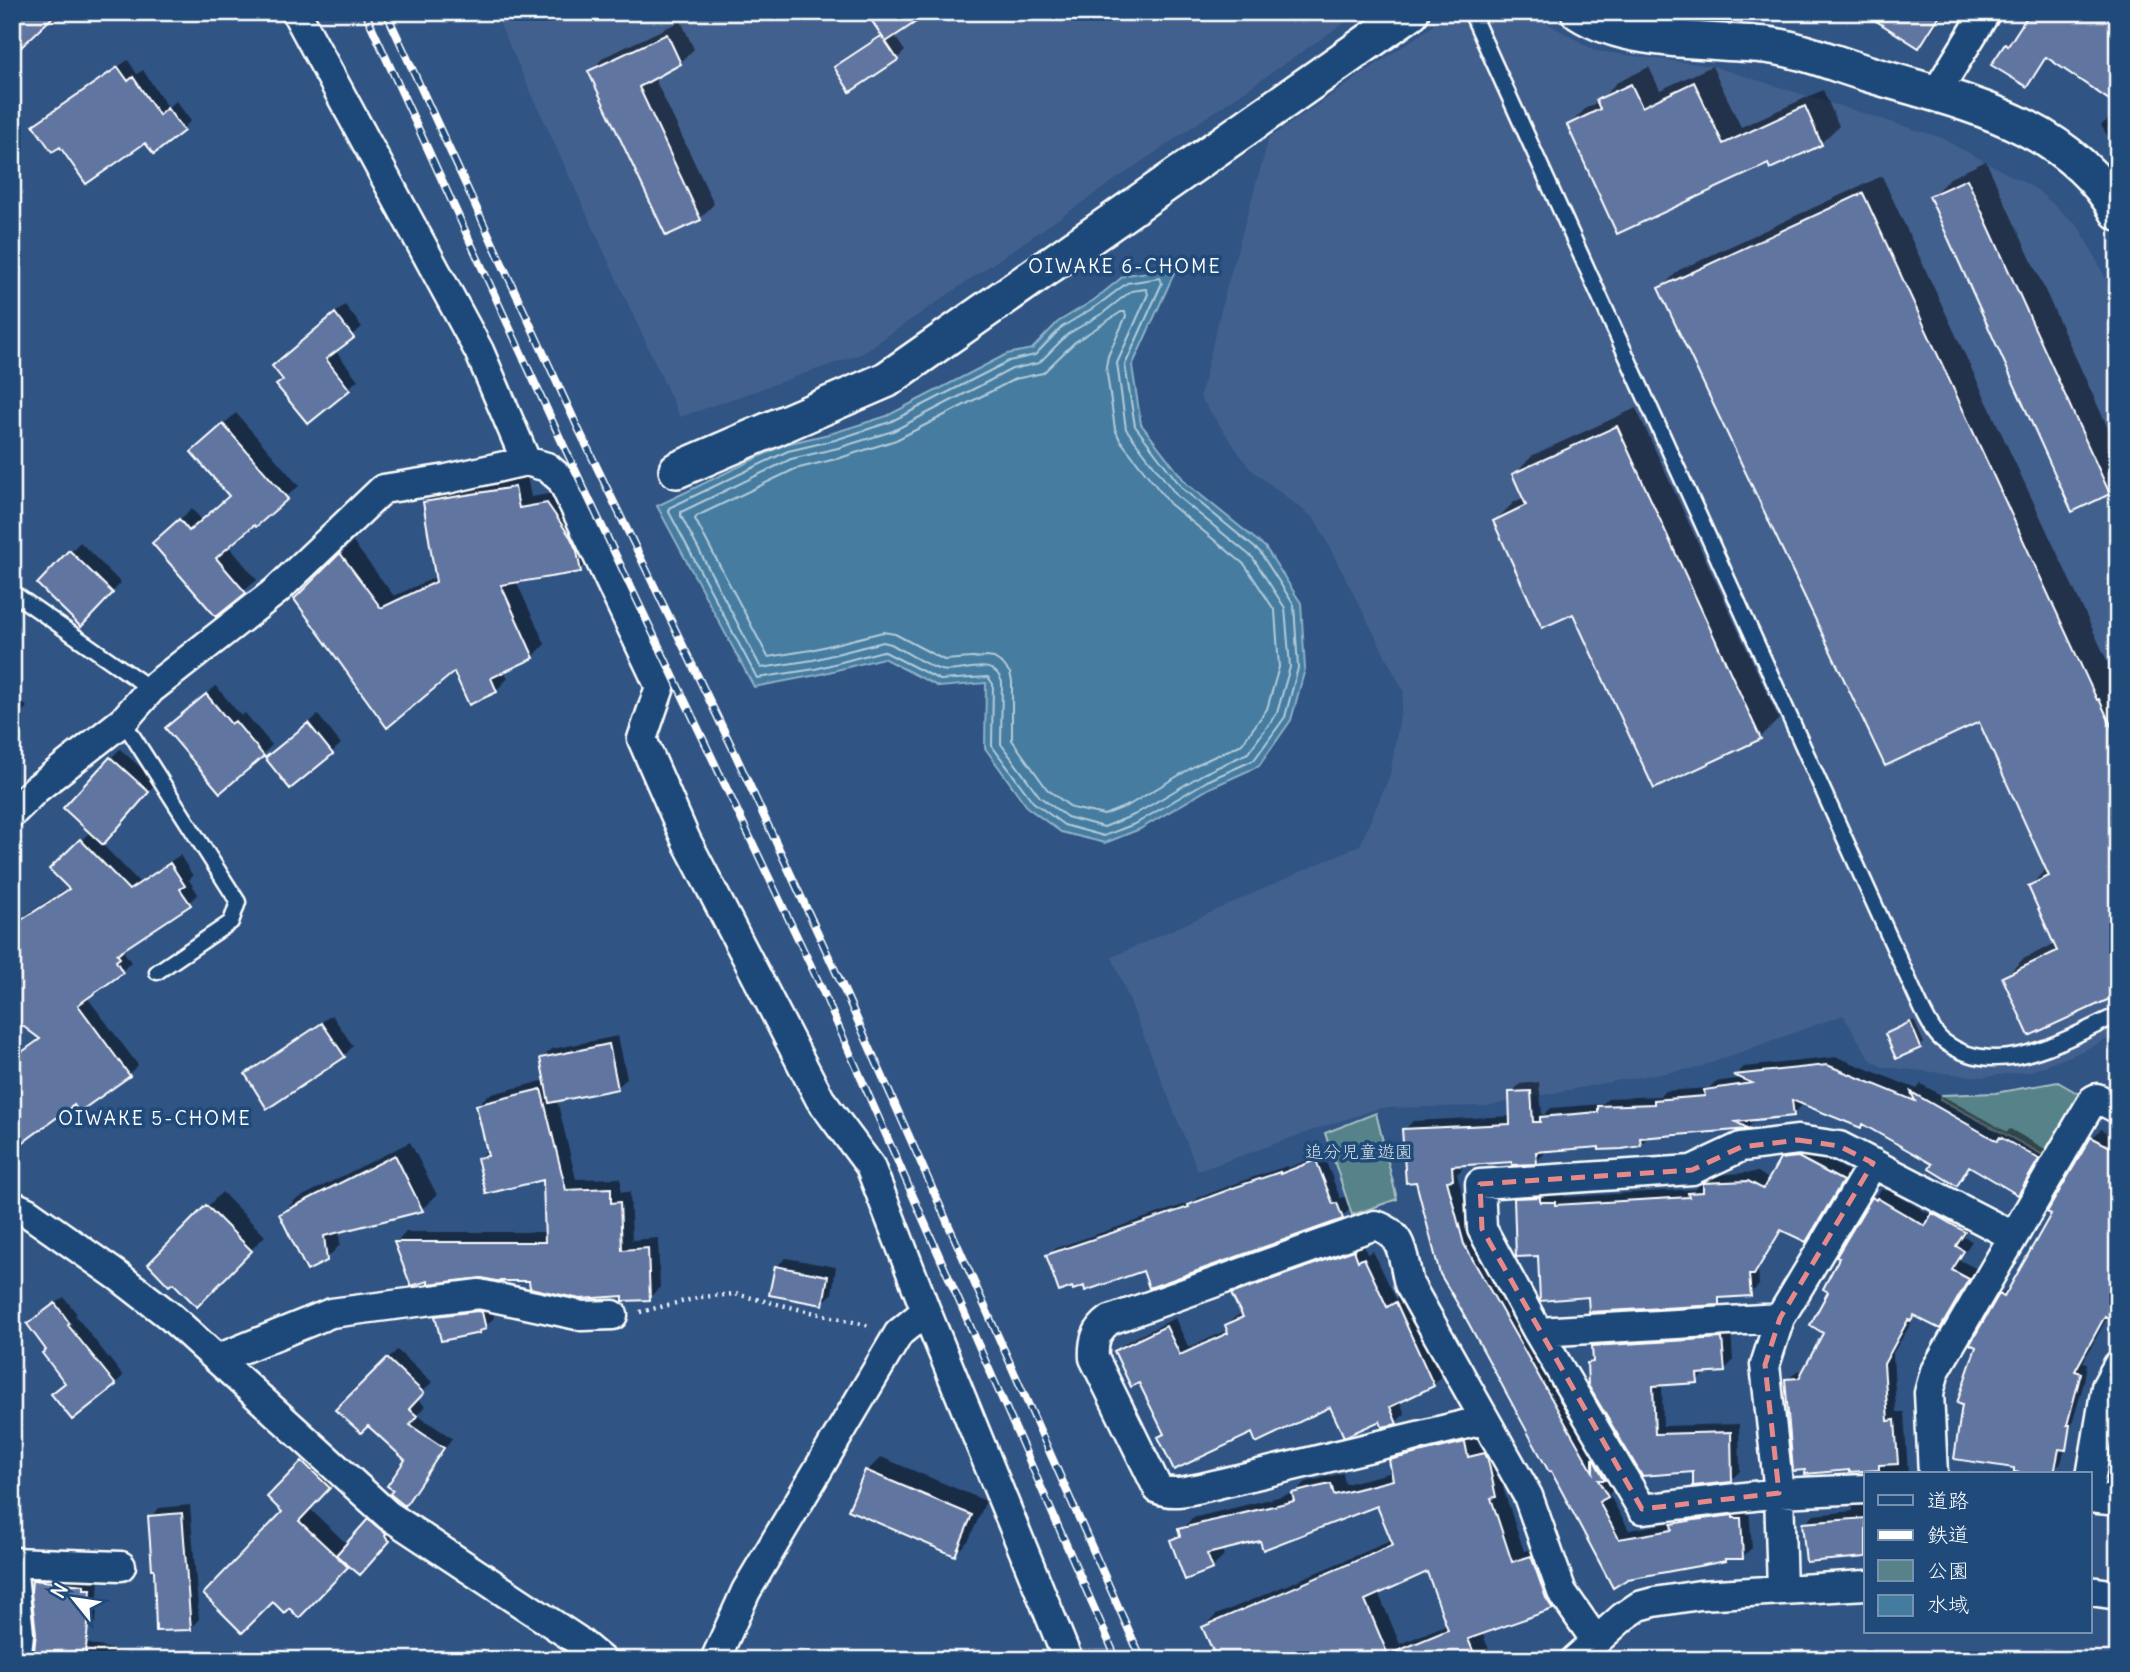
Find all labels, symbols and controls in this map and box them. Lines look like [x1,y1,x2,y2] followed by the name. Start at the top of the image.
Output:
[1028,254,1222,278] district label: OIWAKE 6-CHOME
[58,1106,252,1130] district label: OIWAKE 5-CHOME
[1305,1140,1413,1163] park label: 追分児童遊園
[1864,1472,2092,1634] legend
[1927,1487,1969,1514] text: 道路
[1927,1521,1969,1548] text: 鉄道
[1927,1557,1969,1584] text: 公園
[38,1564,108,1634] north arrow
[46,1579,73,1602] text: N
[1927,1591,1969,1618] text: 水域

